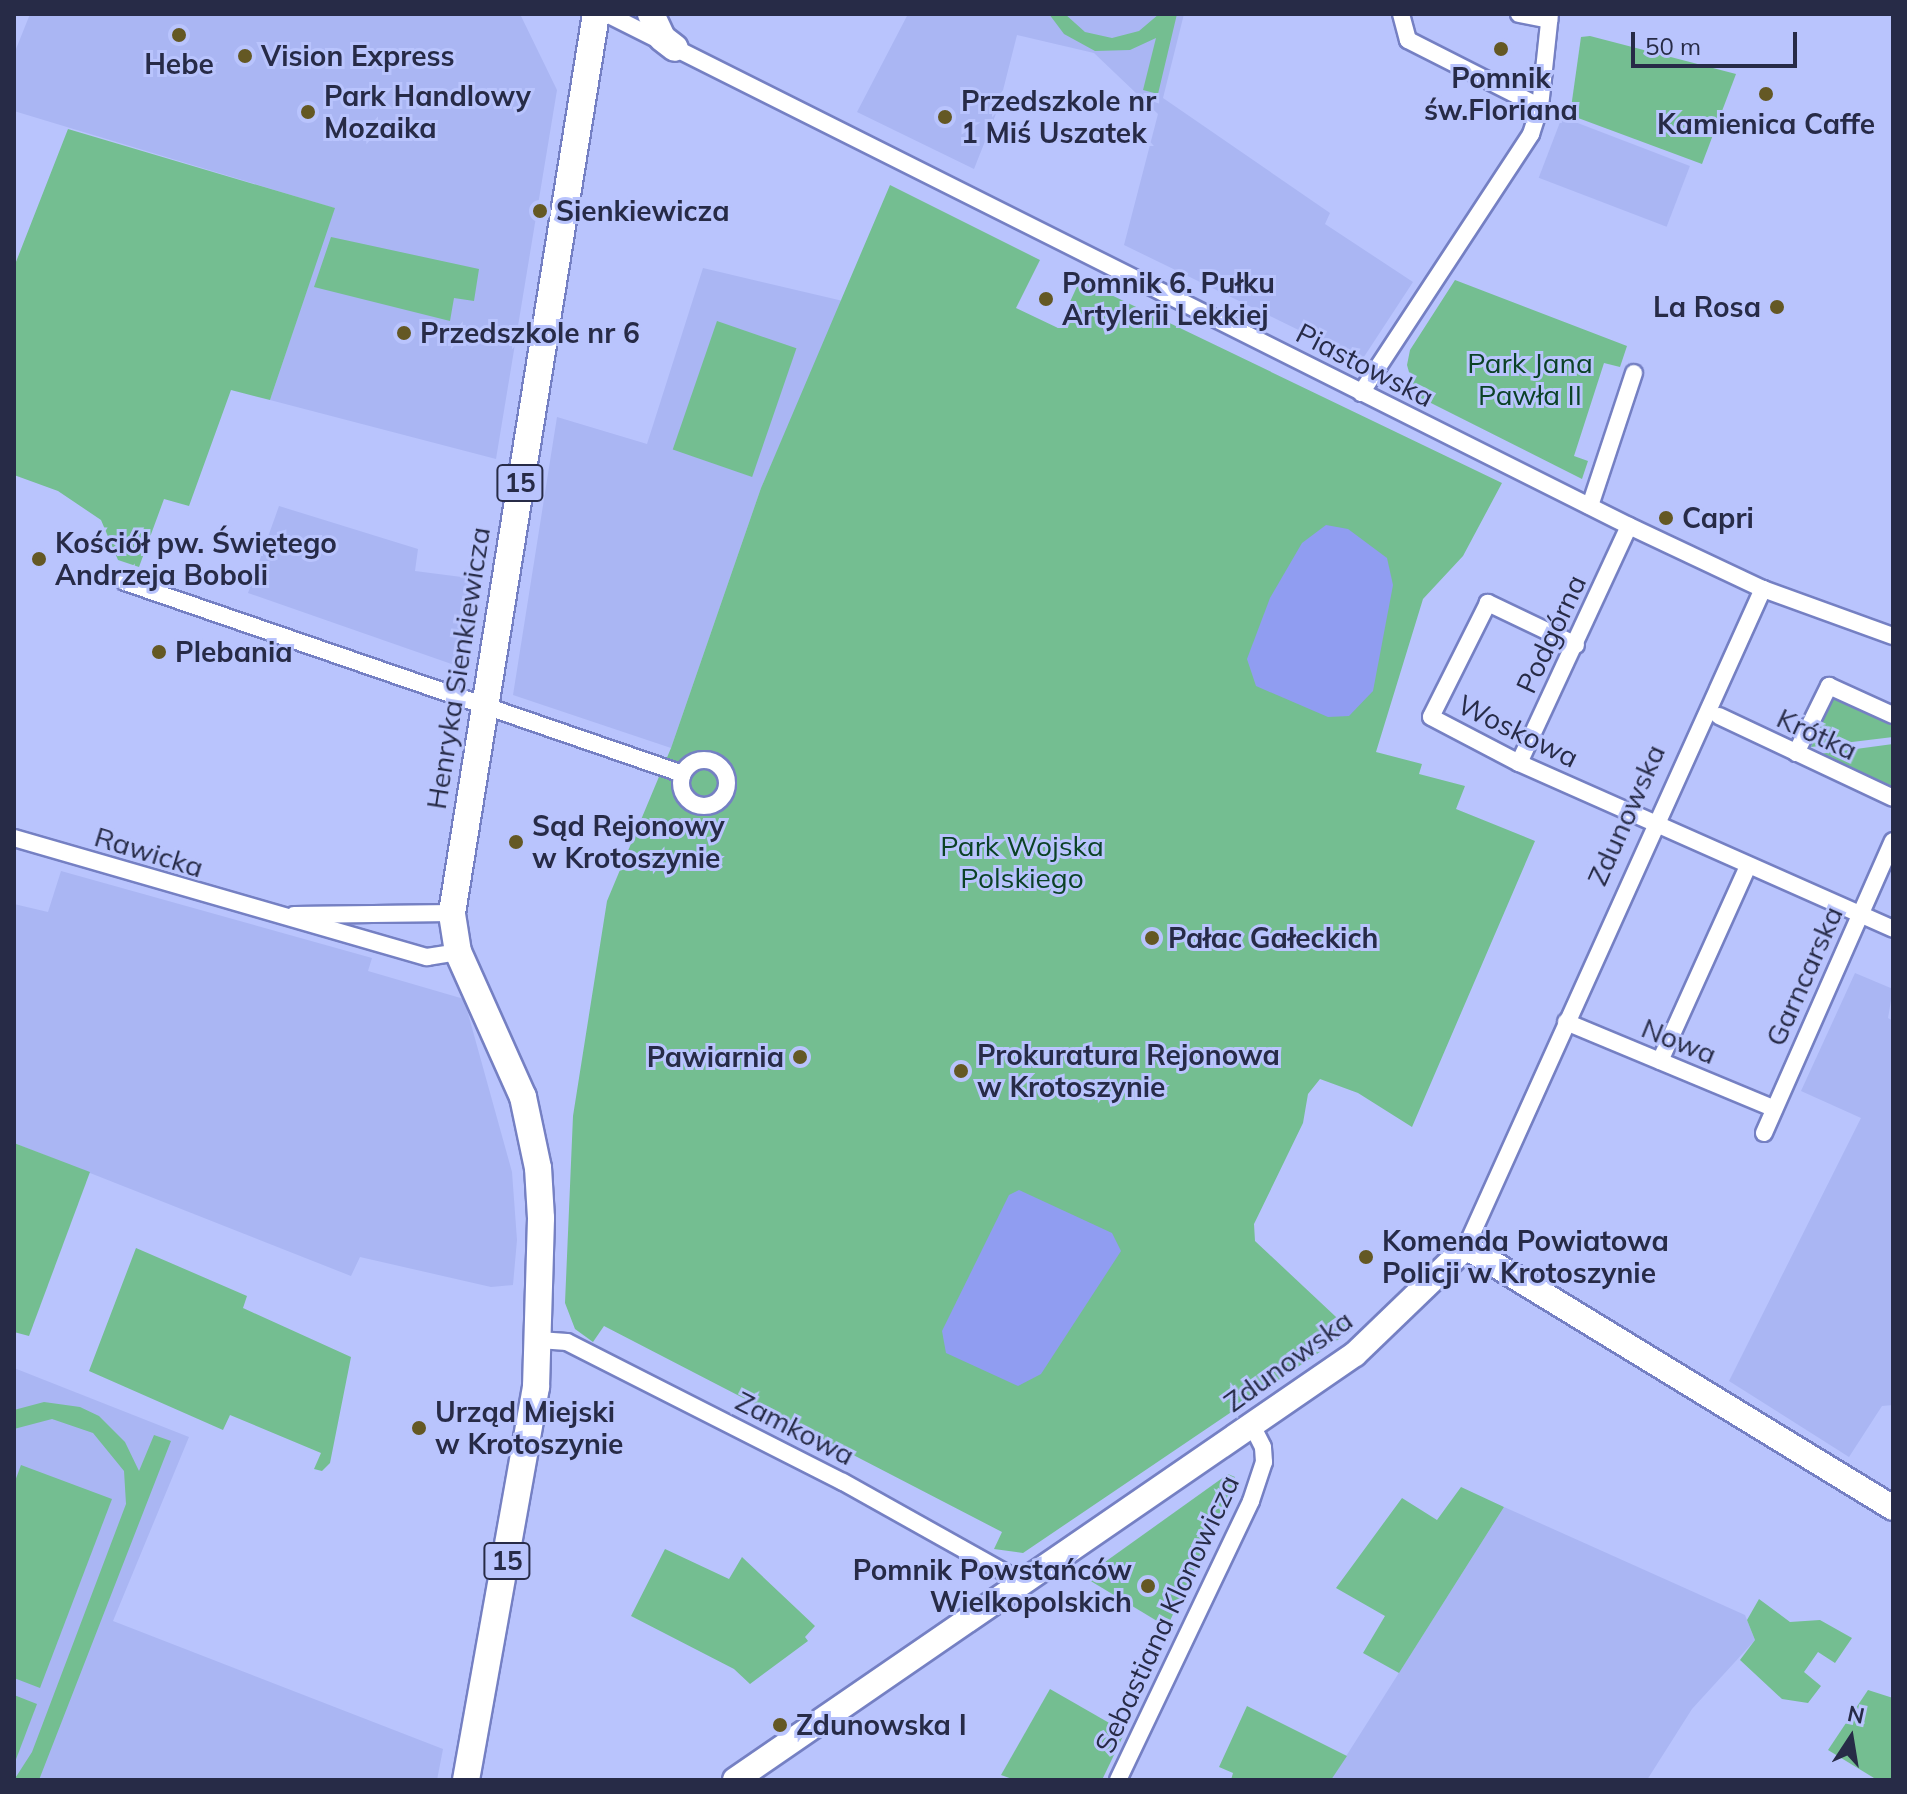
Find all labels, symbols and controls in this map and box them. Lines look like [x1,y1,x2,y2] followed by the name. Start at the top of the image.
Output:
[1635,16,1801,66] scale bar
[170,26,188,44] marker: Hebe
[1645,31,1701,61] text: 50 m
[261,39,455,73] place label: Vision Express
[1492,40,1510,58] marker: Pomnik św.Floriana
[144,47,214,81] place label: Hebe
[236,47,254,65] marker: Vision Express
[1424,61,1578,127] place label: Pomnik św.Floriana
[324,79,531,145] place label: Park Handlowy Mozaika
[961,84,1156,150] place label: Przedszkole nr 1 Miś Uszatek
[1757,85,1775,103] marker: Kamienica Caffe
[299,103,317,121] marker: Park Handlowy Mozaika
[1657,107,1875,141] place label: Kamienica Caffe
[936,108,954,126] marker: Przedszkole nr 1 Miś Uszatek
[556,194,730,228] place label: Sienkiewicza
[531,202,549,220] marker: Sienkiewicza
[1062,266,1275,332] place label: Pomnik 6. Pułku Artylerii Lekkiej
[1037,290,1055,308] marker: Pomnik 6. Pułku Artylerii Lekkiej
[1653,290,1761,324] place label: La Rosa
[1768,298,1786,316] marker: La Rosa
[420,316,640,350] place label: Przedszkole nr 6
[1291,316,1439,414] street label: Piastowska
[395,324,413,342] marker: Przedszkole nr 6
[1467,346,1593,412] park label: Park Jana Pawła II
[496,461,544,505] road number: 15
[1682,501,1754,535] place label: Capri
[1657,509,1675,527] marker: Capri
[419,524,497,812] street label: Henryka Sienkiewicza
[55,526,337,592] place label: Kościół pw. Świętego Andrzeja Boboli
[30,550,48,568] marker: Kościół pw. Świętego Andrzeja Boboli
[1509,570,1593,698] street label: Podgórna
[175,635,293,669] place label: Plebania
[150,643,168,661] marker: Plebania
[1452,687,1584,775] street label: Woskowa
[1772,701,1862,767] street label: Krótka
[1580,739,1672,891] street label: Zdunowska
[532,809,725,875] place label: Sąd Rejonowy w Krotoszynie
[91,820,207,884] street label: Rawicka
[940,829,1104,895] park label: Park Wojska Polskiego
[507,833,525,851] marker: Sąd Rejonowy w Krotoszynie
[1758,901,1850,1051] street label: Garncarska
[1168,921,1378,955] place label: Pałac Gałeckich
[1143,929,1161,947] marker: Pałac Gałeckich
[1637,1011,1721,1071] street label: Nowa
[977,1038,1280,1104] place label: Prokuratura Rejonowa w Krotoszynie
[647,1040,784,1074] place label: Pawiarnia
[791,1048,809,1066] marker: Pawiarnia
[952,1062,970,1080] marker: Prokuratura Rejonowa w Krotoszynie
[1382,1224,1669,1290] place label: Komenda Powiatowa Policji w Krotoszynie
[1357,1248,1375,1266] marker: Komenda Powiatowa Policji w Krotoszynie
[1217,1303,1359,1419] street label: Zdunowska
[730,1384,860,1472] street label: Zamkowa
[435,1395,623,1461] place label: Urząd Miejski w Krotoszynie
[410,1419,428,1437] marker: Urząd Miejski w Krotoszynie
[1088,1470,1246,1758] street label: Sebastiana Klonowicza
[483,1539,531,1583] road number: 15
[853,1553,1132,1619] place label: Pomnik Powstańców Wielkopolskich
[1139,1577,1157,1595] marker: Pomnik Powstańców Wielkopolskich
[1811,1698,1891,1778] north arrow
[1845,1699,1867,1730] text: N
[796,1708,967,1742] place label: Zdunowska I
[771,1716,789,1734] marker: Zdunowska I

